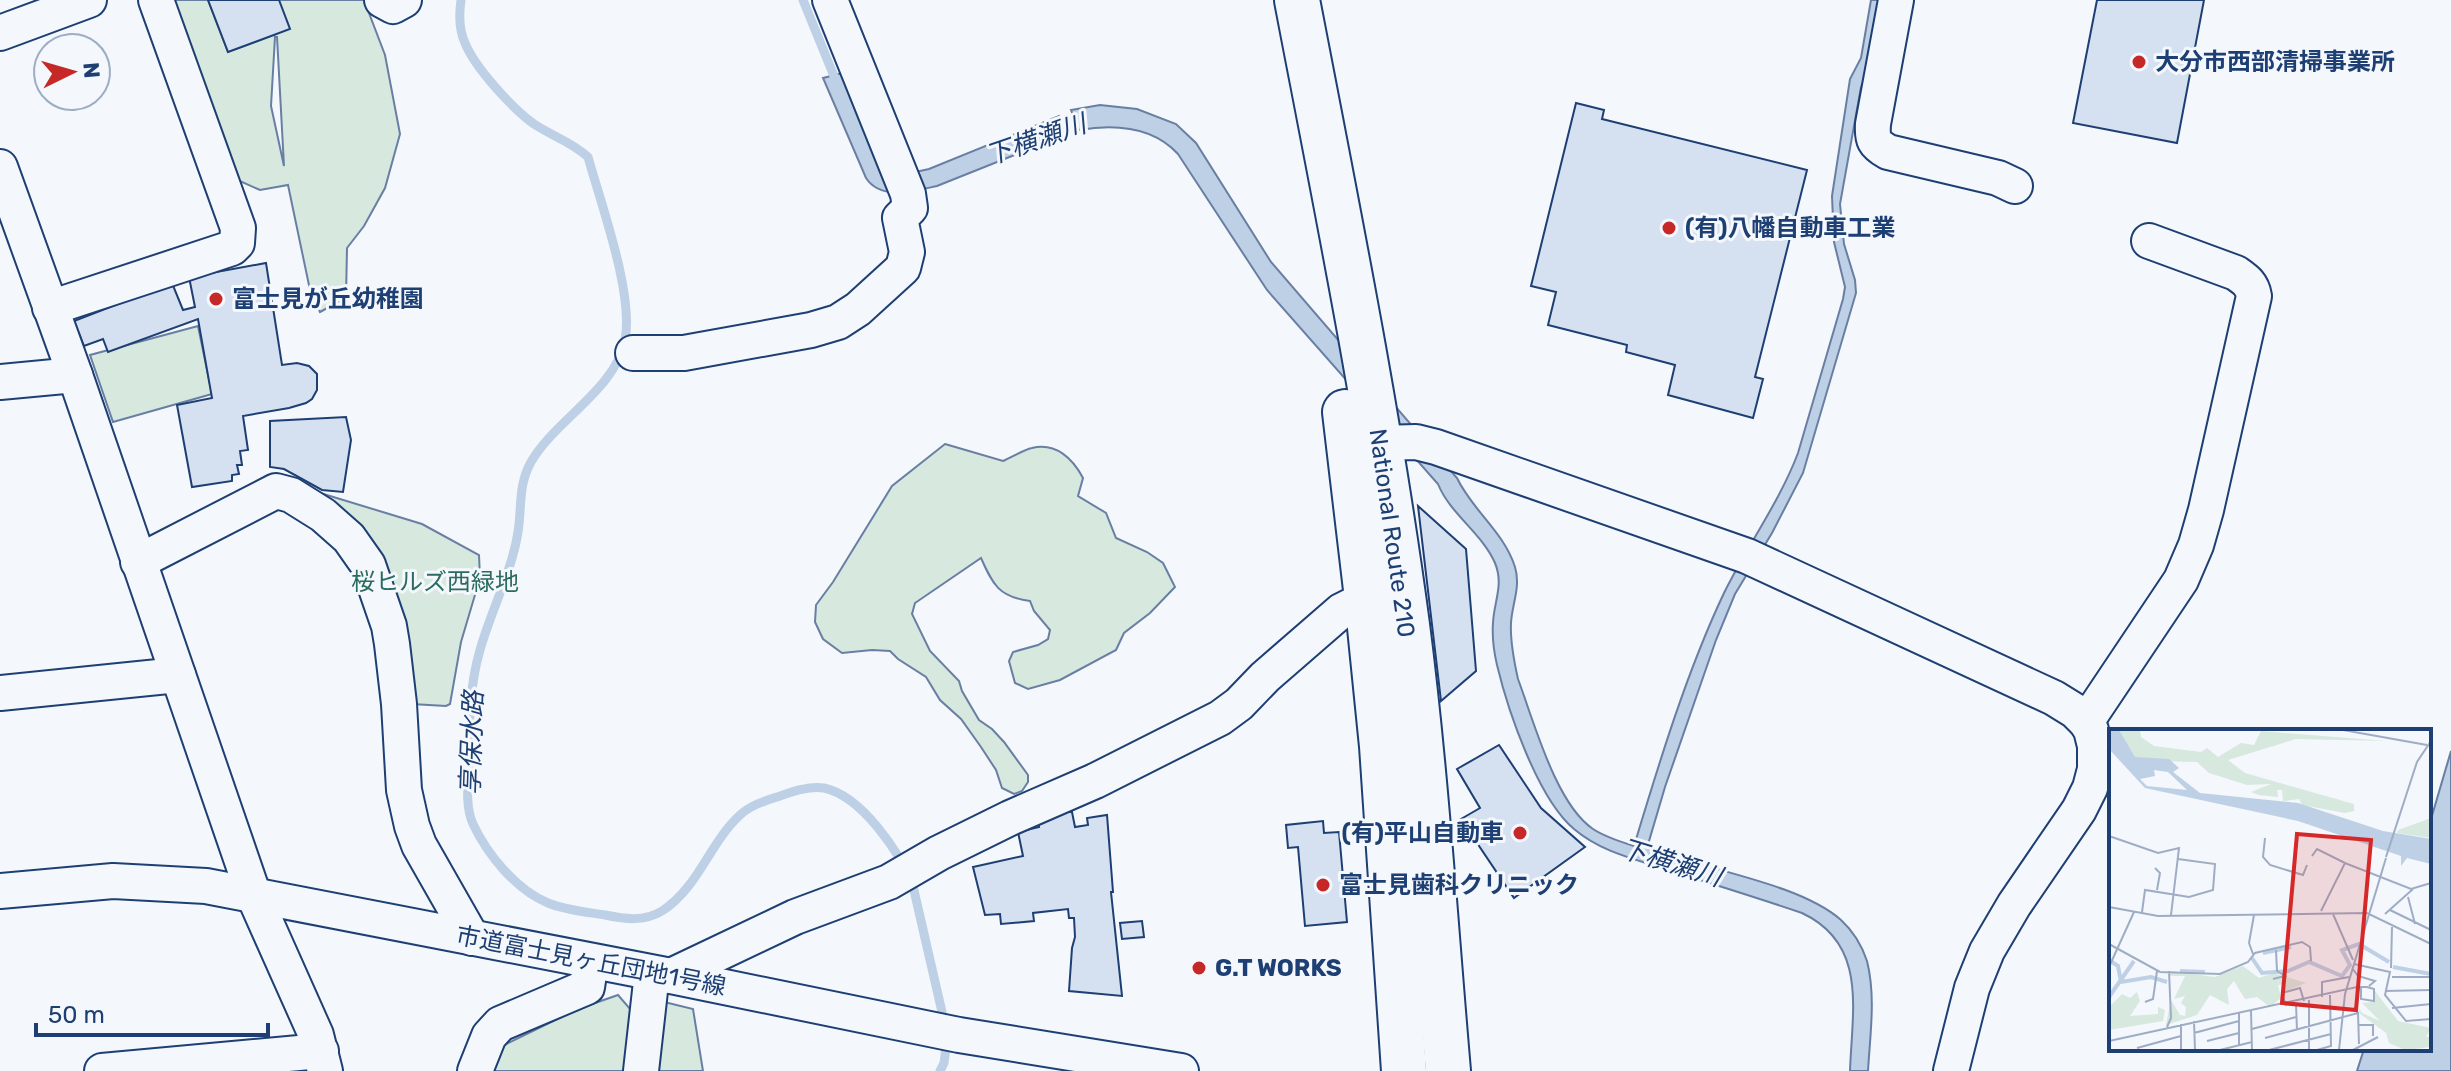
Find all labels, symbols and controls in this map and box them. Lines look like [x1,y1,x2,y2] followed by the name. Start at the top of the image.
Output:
[32,32,112,112] north arrow
[2155,48,2395,76] place label: 大分市西部清掃事業所
[2130,53,2148,71] marker: 大分市西部清掃事業所
[77,61,106,79] text: N
[982,107,1093,172] water label: 下横瀬川
[1685,214,1895,242] place label: (有)八幡自動車工業
[1660,219,1678,237] marker: (有)八幡自動車工業
[232,285,424,313] place label: 富士見が丘幼稚園
[207,290,225,308] marker: 富士見が丘幼稚園
[1363,427,1421,639] street label: National Route 210
[351,568,519,596] park label: 桜ヒルズ西緑地
[455,688,489,796] water label: 享保水路
[2109,729,2431,1051] inset map
[1342,819,1504,847] place label: (有)平山自動車
[1511,824,1529,842] marker: (有)平山自動車
[1617,833,1728,894] water label: 下横瀬川
[1339,871,1579,899] place label: 富士見歯科クリニック
[1314,876,1332,894] marker: 富士見歯科クリニック
[454,921,728,1001] street label: 市道富士見ヶ丘団地1号線
[1215,954,1342,982] place label: G.T WORKS
[1190,959,1208,977] marker: G.T WORKS
[36,987,268,1037] scale bar
[48,1001,105,1029] text: 50 m

